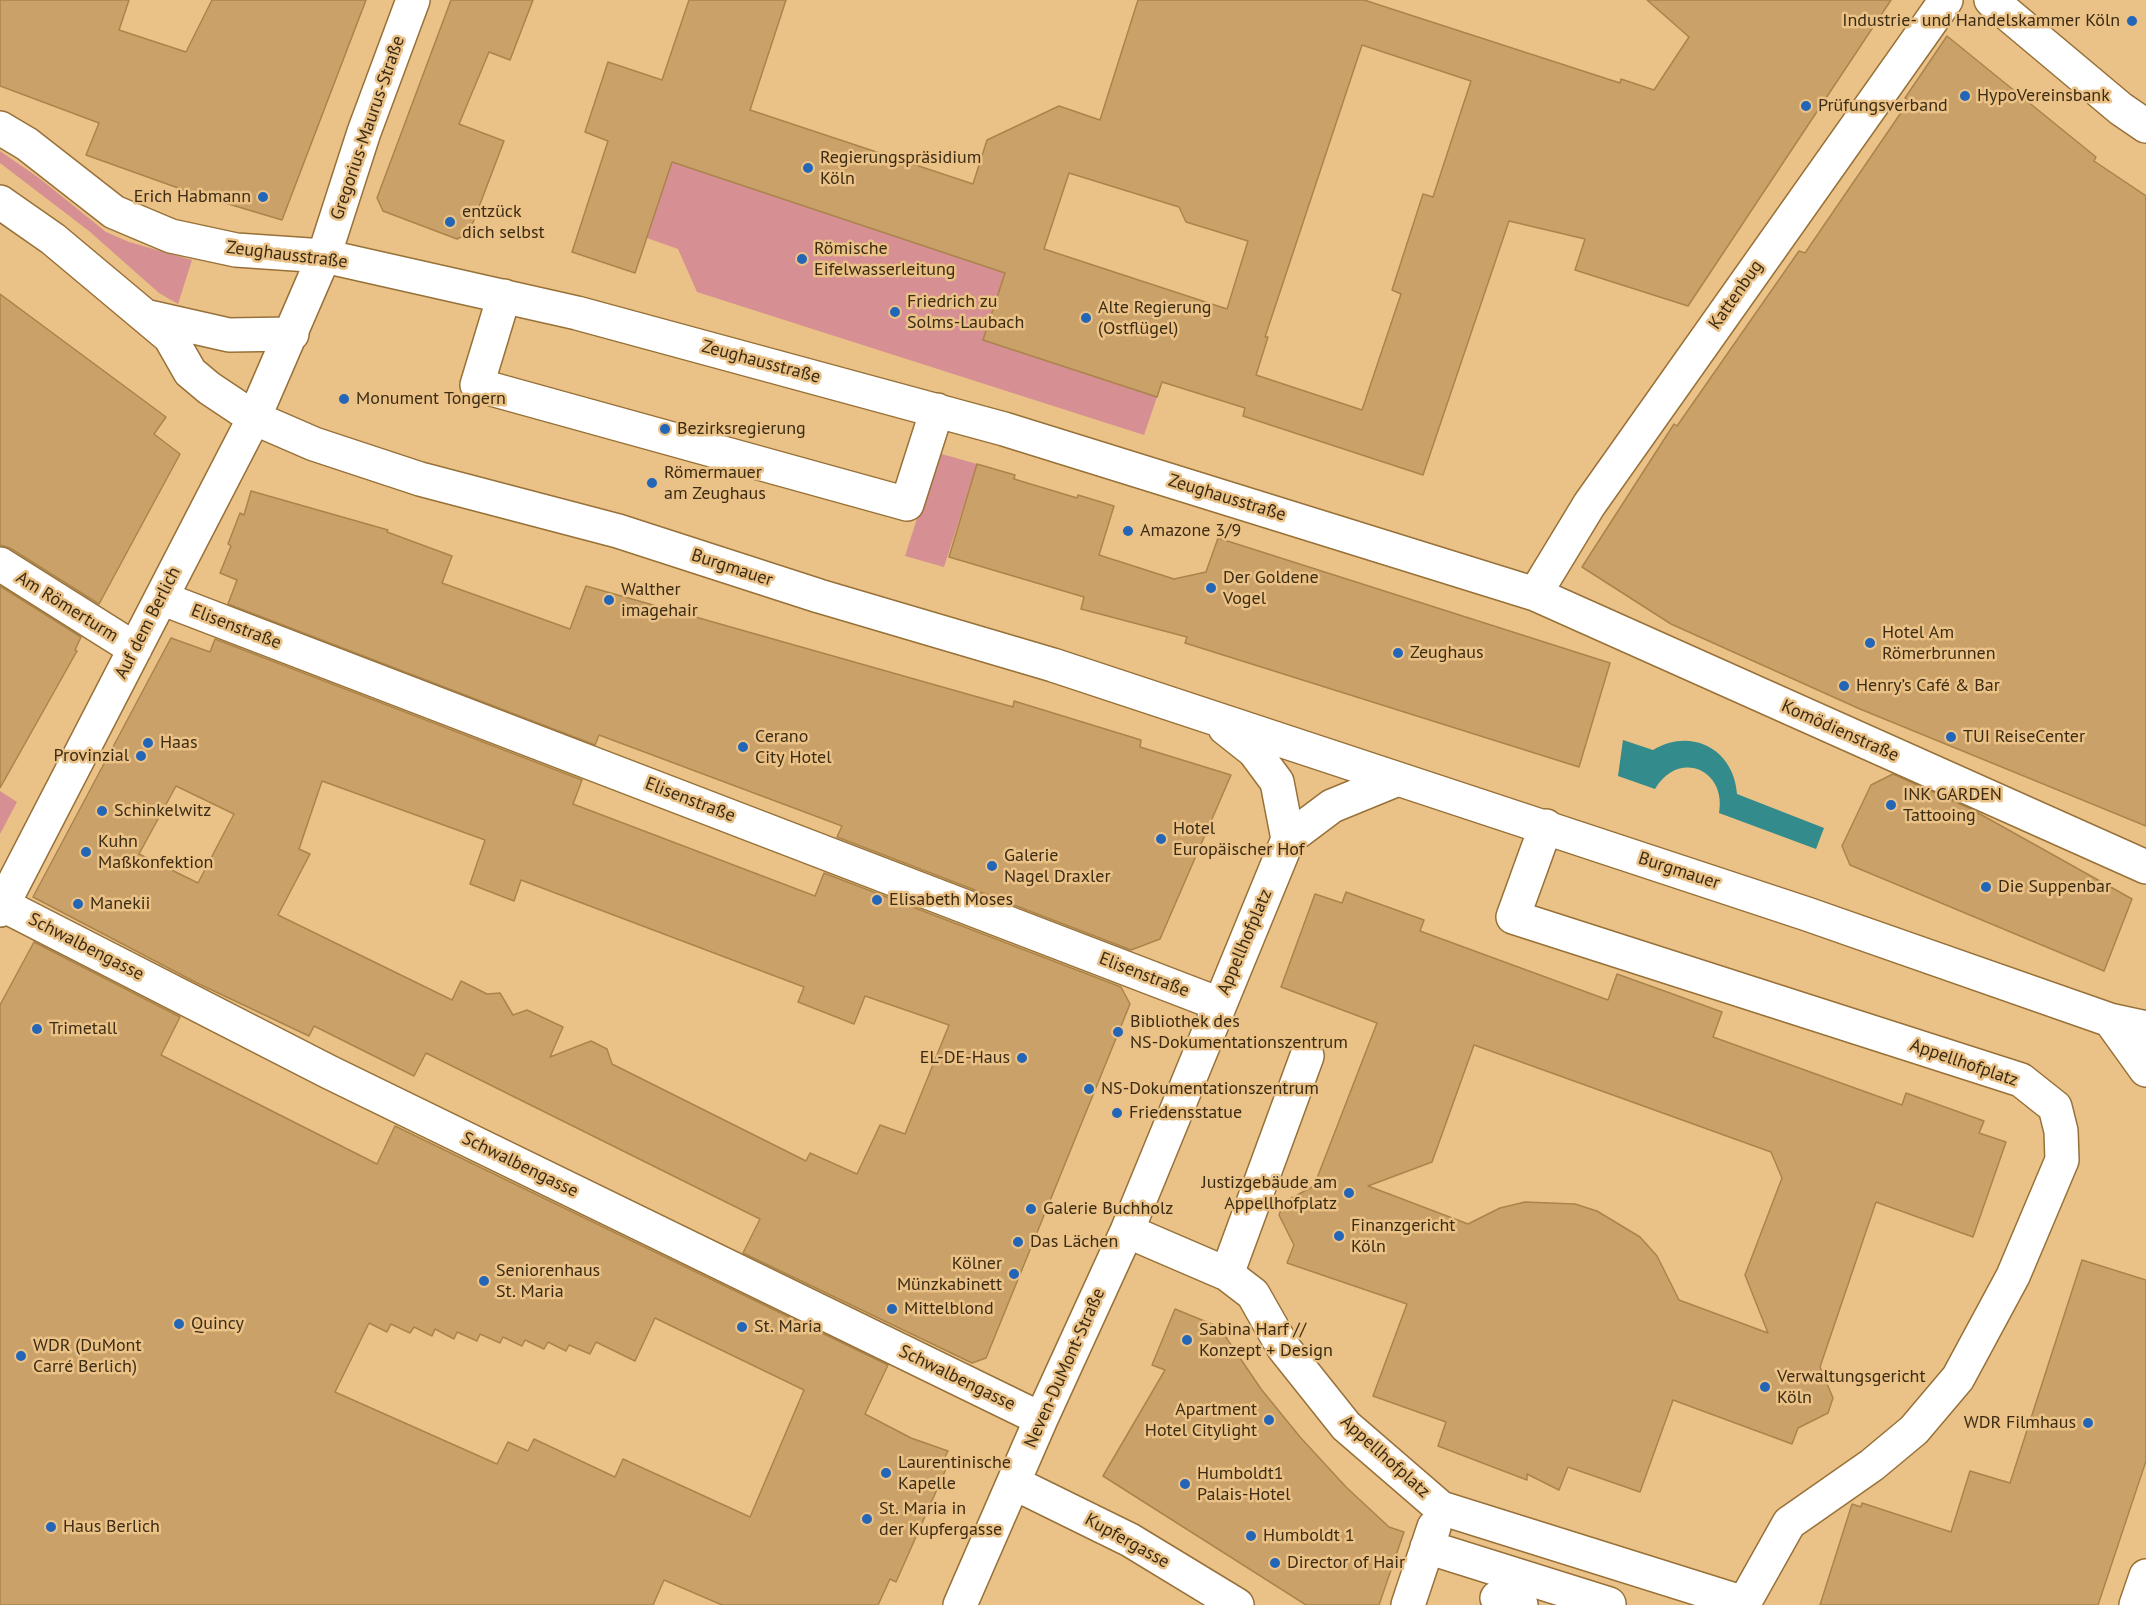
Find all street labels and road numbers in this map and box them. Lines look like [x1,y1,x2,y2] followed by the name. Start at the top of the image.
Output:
[326,33,410,223] street label: Gregorius-Maurus-Straße
[225,237,349,273] street label: Zeughausstraße
[1704,256,1768,334] street label: Kattenbug
[699,336,823,388] street label: Zeughausstraße
[1166,470,1288,526] street label: Zeughausstraße
[688,545,776,591] street label: Burgmauer
[110,563,186,683] street label: Auf dem Berlich
[12,567,122,647] street label: Am Römerturm
[188,600,284,654] street label: Elisenstraße
[1778,695,1902,767] street label: Komödienstraße
[642,773,738,827] street label: Elisenstraße
[1635,848,1723,894] street label: Burgmauer
[1213,886,1277,998] street label: Appellhofplatz
[25,909,147,985] street label: Schwalbengasse
[1096,948,1192,1002] street label: Elisenstraße
[1907,1034,2021,1092] street label: Appellhofplatz
[458,1128,582,1202] street label: Schwalbengasse
[1020,1285,1110,1451] street label: Neven-DuMont-Straße
[895,1341,1019,1415] street label: Schwalbengasse
[1336,1411,1434,1503] street label: Appellhofplatz
[1081,1509,1173,1573] street label: Kupfergasse

